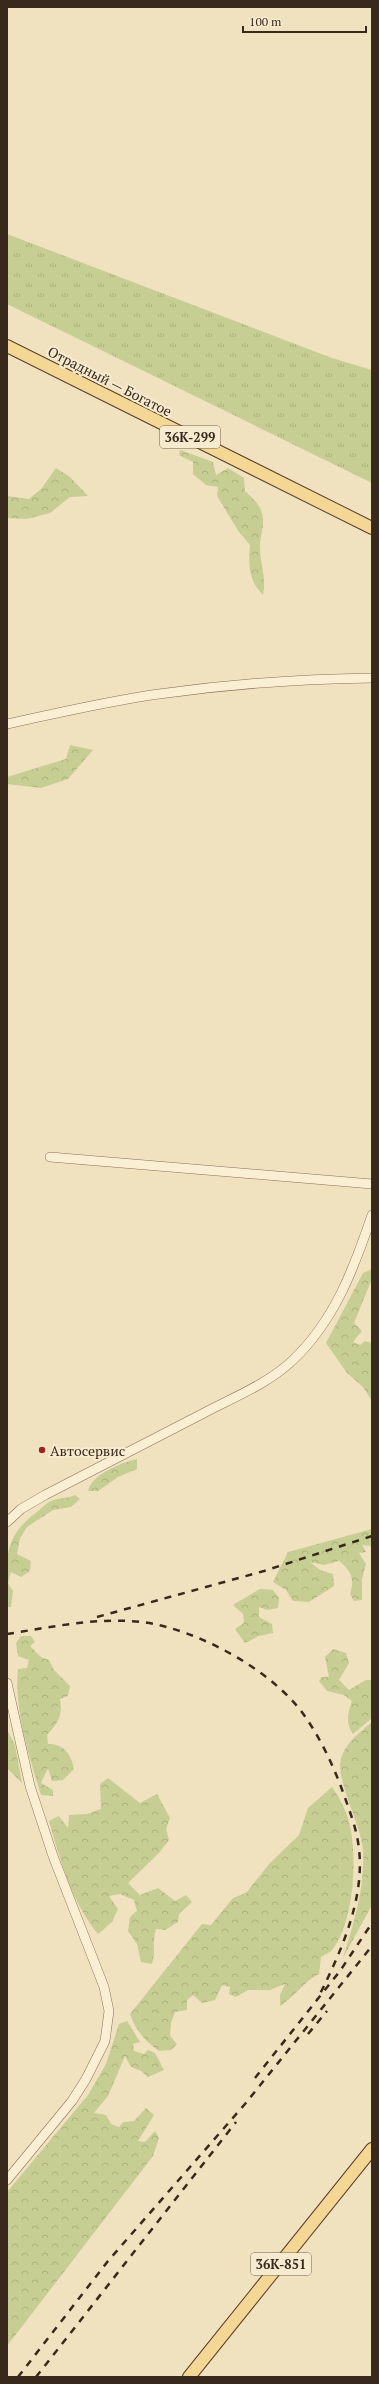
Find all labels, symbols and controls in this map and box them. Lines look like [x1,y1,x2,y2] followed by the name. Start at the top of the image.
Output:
[243,8,366,34] scale bar
[249,14,282,29] text: 100 m
[45,341,175,421] street label: Отрадный — Богатое
[160,426,220,448] road number: 36К-299
[50,1441,125,1460] place label: Автосервис
[37,1445,47,1455] marker: Автосервис
[251,2253,311,2275] road number: 36К-851

